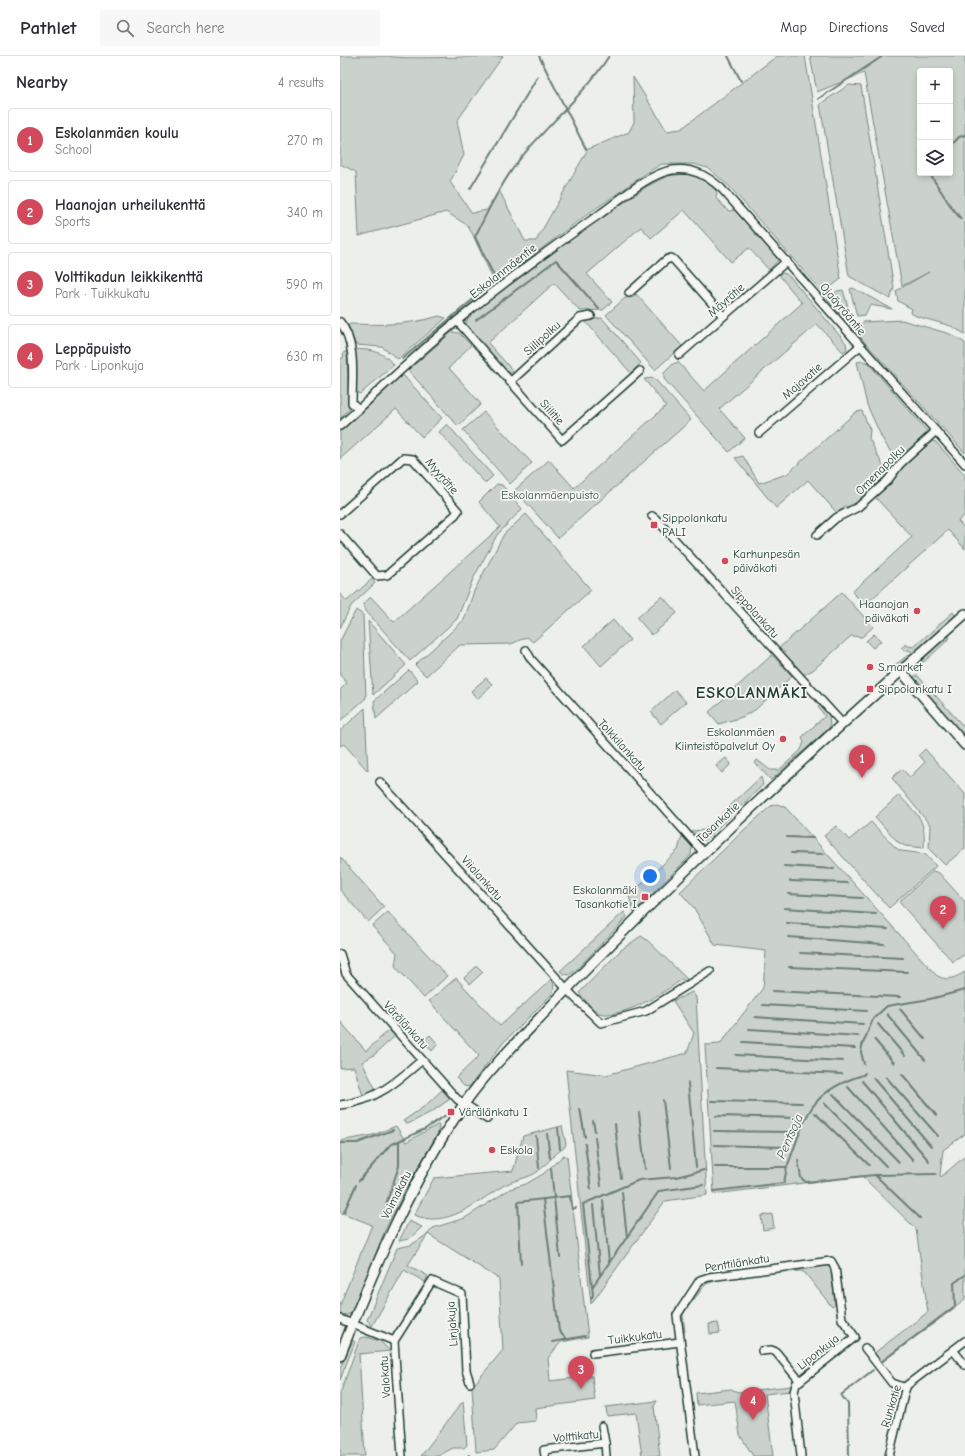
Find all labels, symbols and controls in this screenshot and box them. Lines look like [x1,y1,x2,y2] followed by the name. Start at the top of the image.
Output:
[100,10,380,46] search box
[20,17,76,39] text: Pathlet
[114,17,136,39] icon: search
[146,19,225,37] text: Search here
[780,19,807,36] text: Map
[829,19,888,36] text: Directions
[910,19,945,36] text: Saved
[917,68,953,176] map controls
[917,68,953,104] button: +
[16,73,67,92] text: Nearby
[278,75,324,90] text: 4 results
[917,104,953,140] button: −
[55,124,179,142] text: Eskolanmäen koulu
[27,133,33,148] text: 1
[287,133,323,148] text: 270 m
[917,140,953,176] button: layers
[55,142,92,157] text: School
[55,196,206,214] text: Haanojan urheilukenttä
[27,205,33,220] text: 2
[287,205,323,220] text: 340 m
[55,214,90,229] text: Sports
[467,241,539,301] street label: Eskolanmäentie
[55,268,203,286] text: Volttikadun leikkikenttä
[27,277,33,292] text: 3
[286,277,323,292] text: 590 m
[705,280,747,320] street label: Mäyrätie
[817,280,869,338] street label: Ojaäyrääntie
[55,286,150,301] text: Park · Tuikkukatu
[521,318,563,358] street label: Siilipolku
[55,340,131,358] text: Leppäpuisto
[27,349,33,364] text: 4
[286,349,323,364] text: 630 m
[55,358,144,373] text: Park · Liponkuja
[779,360,825,402] street label: Majavatie
[537,396,567,428] street label: Siilitie
[853,443,907,497] street label: Omenapolku
[422,455,462,497] street label: Myyrätie
[501,488,599,502] park label: Eskolanmäenpuisto
[662,511,727,539] place label: Sippolankatu PALI
[649,520,659,530] marker: Sippolankatu PALI
[733,547,800,575] place label: Karhunpesän päiväkoti
[720,556,730,566] marker: Karhunpesän päiväkoti
[728,583,782,641] street label: Sippolankatu
[859,597,909,625] place label: Haanojan päiväkoti
[912,606,922,616] marker: Haanojan päiväkoti
[878,660,923,674] place label: S.market
[865,662,875,672] marker: S.market
[878,682,952,696] place label: Sippolankatu I
[696,684,808,702] district label: ESKOLANMÄKI
[865,684,875,694] marker: Sippolankatu I
[595,716,649,774] street label: Tolkkilankatu
[675,725,776,753] place label: Eskolanmäen Kiinteistöpalvelut Oy
[778,734,788,744] marker: Eskolanmäen Kiinteistöpalvelut Oy
[849,745,875,778] pin: 1
[694,799,742,845] street label: Tasankotie
[458,853,506,903] street label: Viialankatu
[640,866,660,886] your location
[573,883,637,911] place label: Eskolanmäki Tasankotie I
[640,892,650,902] marker: Eskolanmäki Tasankotie I
[930,896,956,929] pin: 2
[381,998,431,1052] street label: Värälänkatu
[459,1105,528,1119] place label: Värälänkatu I
[446,1107,456,1117] marker: Värälänkatu I
[773,1111,806,1161] water label: Pentsoja
[500,1143,533,1157] place label: Eskola
[487,1145,497,1155] marker: Eskola
[378,1169,414,1221] street label: Voimakatu
[704,1251,770,1275] street label: Penttilänkatu
[443,1301,461,1347] street label: Linjakuja
[607,1327,663,1347] street label: Tuikkukatu
[794,1331,842,1373] street label: Liponkuja
[377,1355,393,1399] street label: Valokatu
[568,1356,594,1389] pin: 3
[878,1383,904,1429] street label: Runkotie
[740,1387,766,1420] pin: 4
[553,1427,599,1445] street label: Volttikatu

